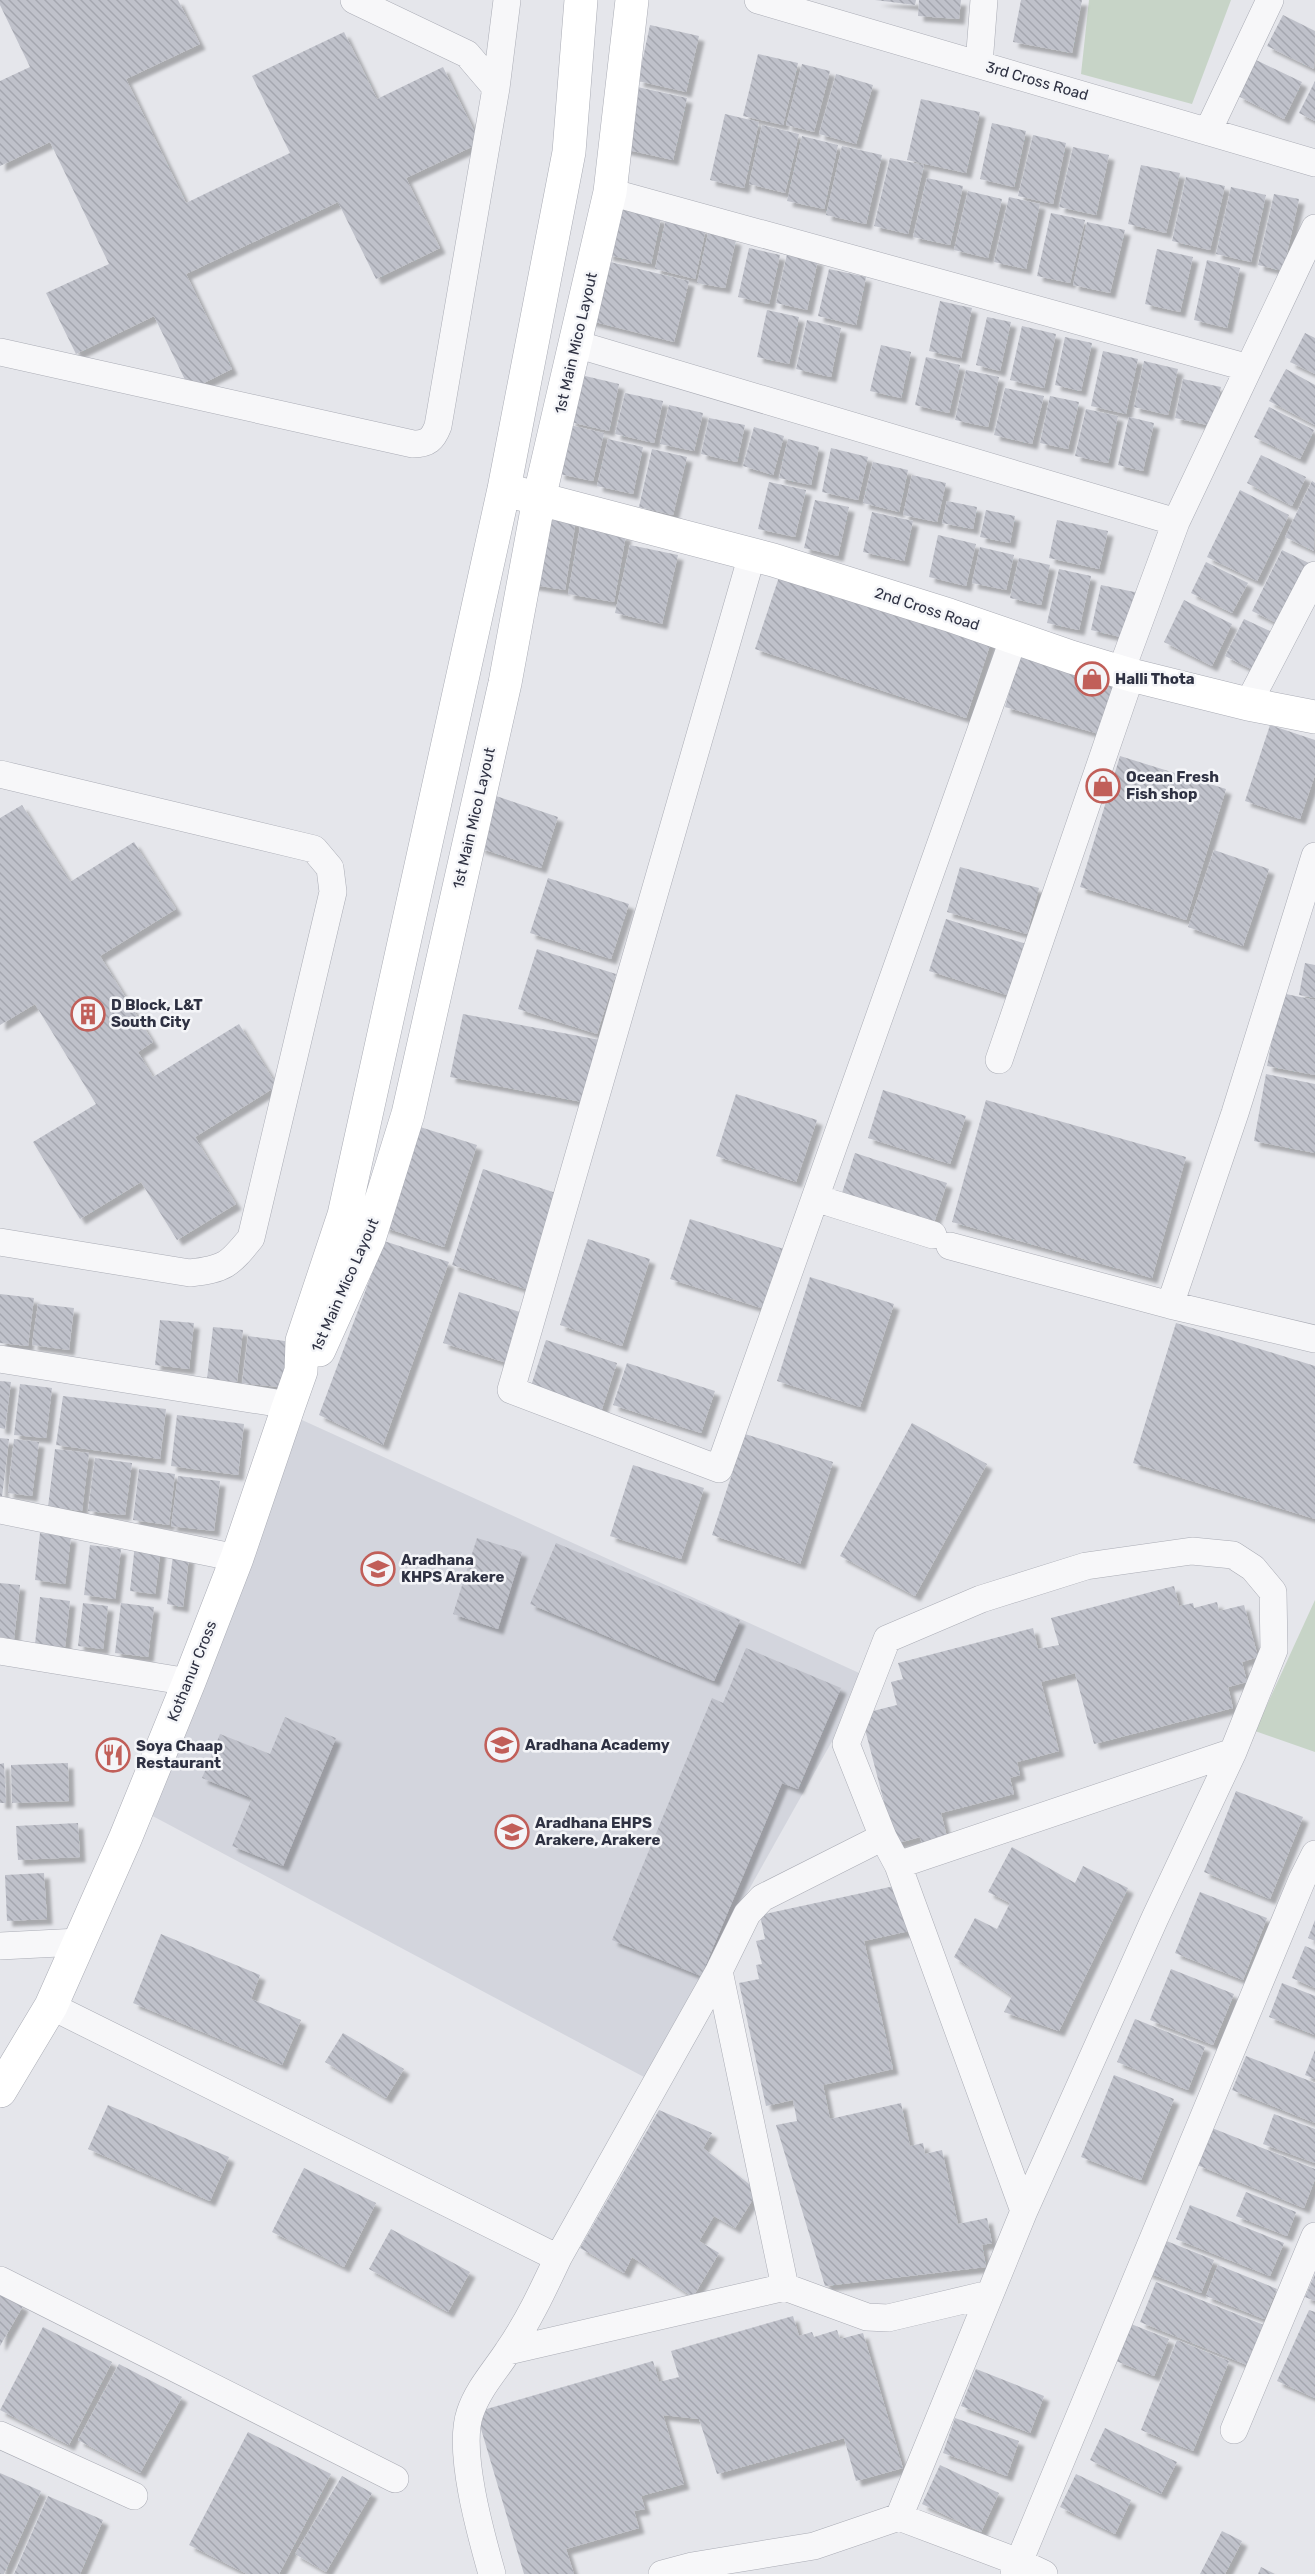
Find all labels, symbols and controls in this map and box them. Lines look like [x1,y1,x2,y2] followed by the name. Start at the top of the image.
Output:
[984,58,1090,104] street label: 3rd Cross Road
[551,271,601,415] street label: 1st Main Mico Layout
[872,584,982,634] street label: 2nd Cross Road
[1074,661,1110,697] shop icon: Halli Thota
[1115,670,1195,688] place label: Halli Thota
[449,746,499,890] street label: 1st Main Mico Layout
[1085,768,1121,804] shop icon: Ocean Fresh Fish shop
[1126,768,1219,803] place label: Ocean Fresh Fish shop
[70,996,106,1032] building icon: D Block, L&T South City
[111,996,203,1031] place label: D Block, L&T South City
[307,1215,383,1355] street label: 1st Main Mico Layout
[360,1551,396,1587] school or university icon: Aradhana KHPS Arakere
[401,1551,504,1586] place label: Aradhana KHPS Arakere
[164,1618,221,1724] street label: Kothanur Cross
[484,1727,520,1763] school or university icon: Aradhana Academy
[525,1736,670,1754] place label: Aradhana Academy
[95,1737,131,1773] restaurant icon: Soya Chaap Restaurant
[136,1737,223,1772] place label: Soya Chaap Restaurant
[494,1814,530,1850] school or university icon: Aradhana EHPS Arakere, Arakere
[535,1814,661,1849] place label: Aradhana EHPS Arakere, Arakere

